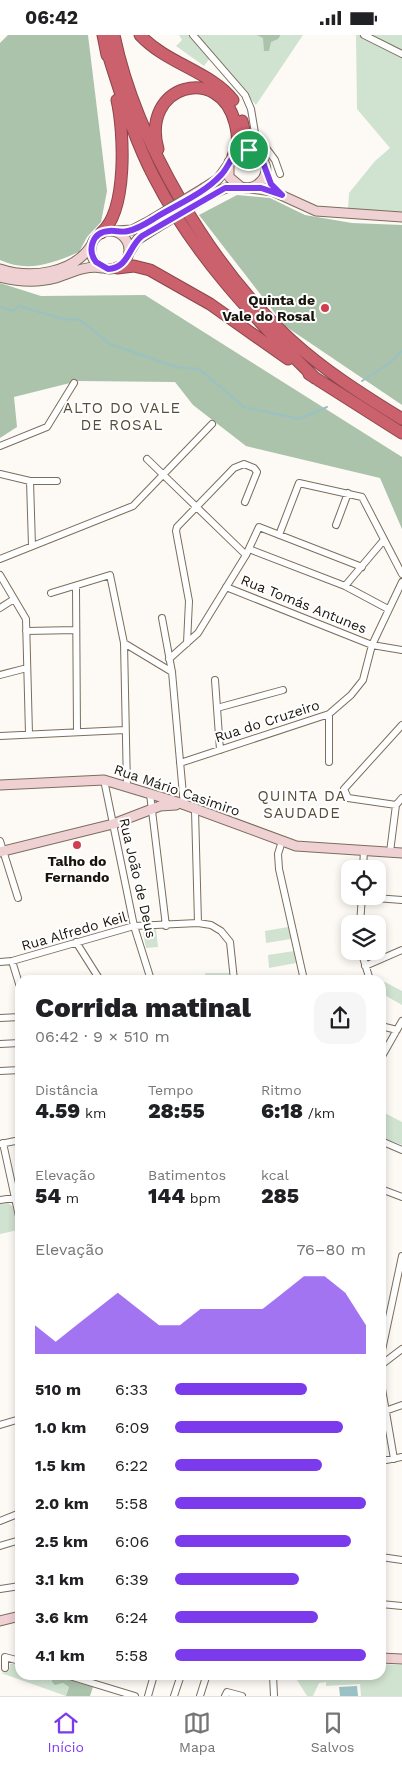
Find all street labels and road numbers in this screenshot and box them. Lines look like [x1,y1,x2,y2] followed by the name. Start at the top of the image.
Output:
[239,571,369,637] street label: Rua Tomás Antunes
[213,697,321,745] street label: Rua do Cruzeiro
[112,761,242,819] street label: Rua Mário Casimiro
[116,816,160,940] street label: Rua João de Deus
[19,908,129,954] street label: Rua Alfredo Keil

